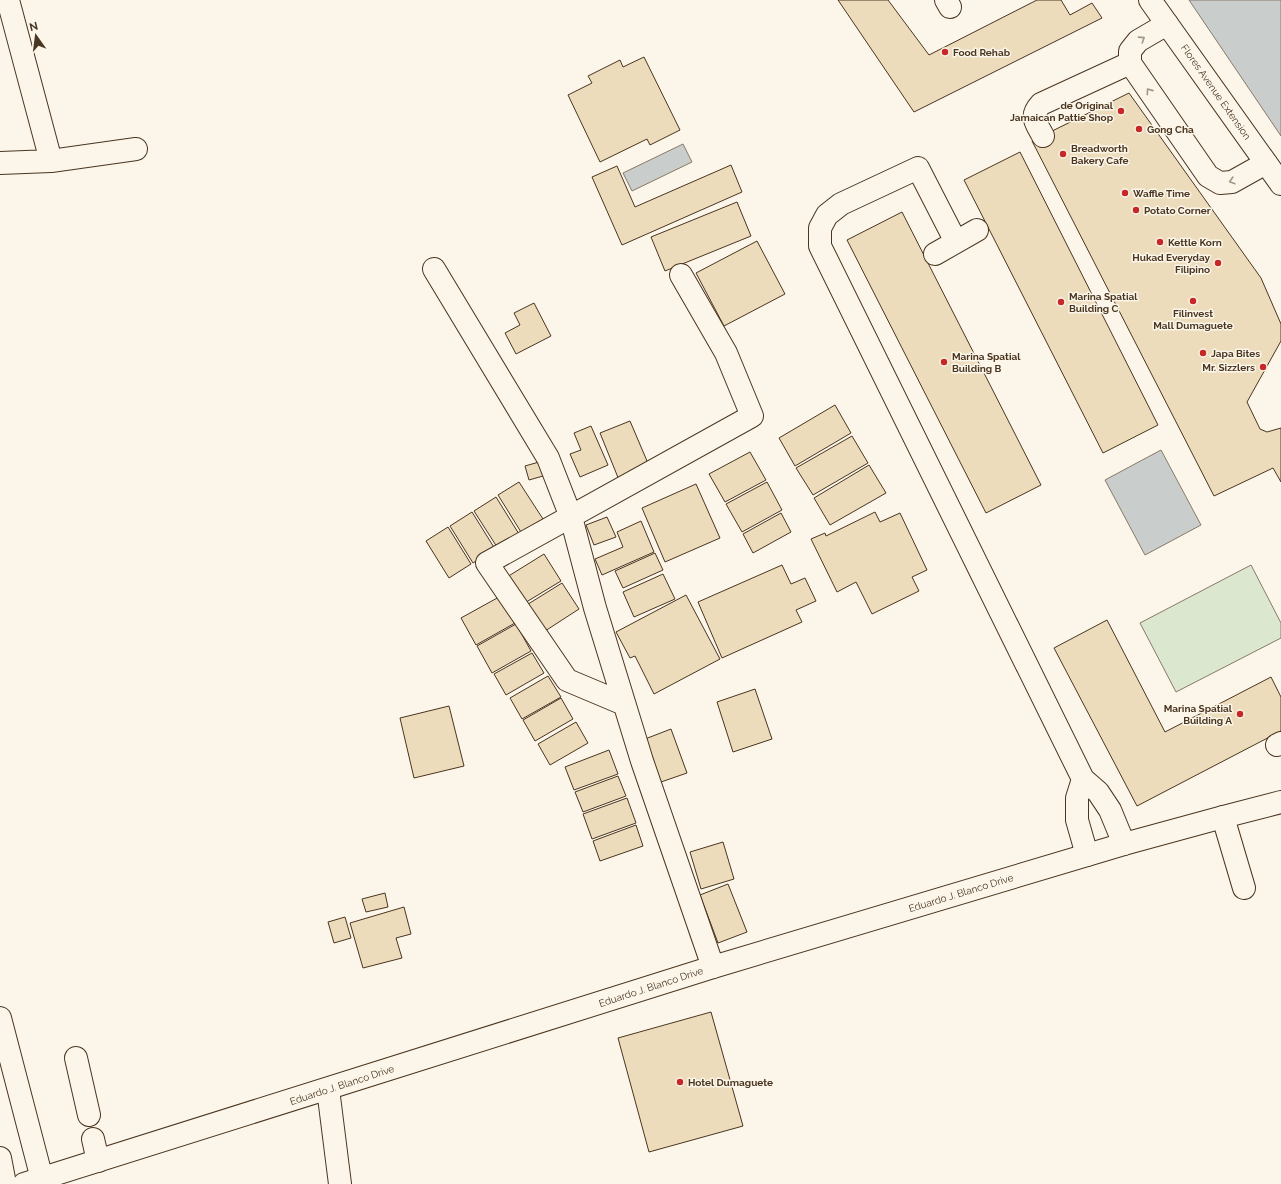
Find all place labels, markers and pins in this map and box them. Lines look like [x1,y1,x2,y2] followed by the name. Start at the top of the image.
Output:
[940,47,950,57] marker: Food Rehab
[953,47,1011,58] place label: Food Rehab
[1010,100,1114,123] place label: de Original Jamaican Pattie Shop
[1116,106,1126,116] marker: de Original Jamaican Pattie Shop
[1134,124,1144,134] marker: Gong Cha
[1147,124,1194,135] place label: Gong Cha
[1071,143,1129,166] place label: Breadworth Bakery Cafe
[1058,149,1068,159] marker: Breadworth Bakery Cafe
[1120,188,1130,198] marker: Waffle Time
[1133,188,1190,199] place label: Waffle Time
[1131,205,1141,215] marker: Potato Corner
[1144,205,1211,216] place label: Potato Corner
[1155,237,1165,247] marker: Kettle Korn
[1168,237,1222,248] place label: Kettle Korn
[1132,252,1210,275] place label: Hukad Everyday Filipino
[1213,258,1223,268] marker: Hukad Everyday Filipino
[1069,291,1138,314] place label: Marina Spatial Building C
[1188,296,1198,306] marker: Filinvest Mall Dumaguete
[1056,297,1066,307] marker: Marina Spatial Building C
[1153,308,1233,331] place label: Filinvest Mall Dumaguete
[1198,348,1208,358] marker: Japa Bites
[1211,348,1260,359] place label: Japa Bites
[952,351,1021,374] place label: Marina Spatial Building B
[939,357,949,367] marker: Marina Spatial Building B
[1202,362,1255,373] place label: Mr. Sizzlers
[1258,362,1268,372] marker: Mr. Sizzlers
[1164,703,1233,726] place label: Marina Spatial Building A
[1235,709,1245,719] marker: Marina Spatial Building A
[675,1077,685,1087] marker: Hotel Dumaguete
[688,1077,773,1088] place label: Hotel Dumaguete

